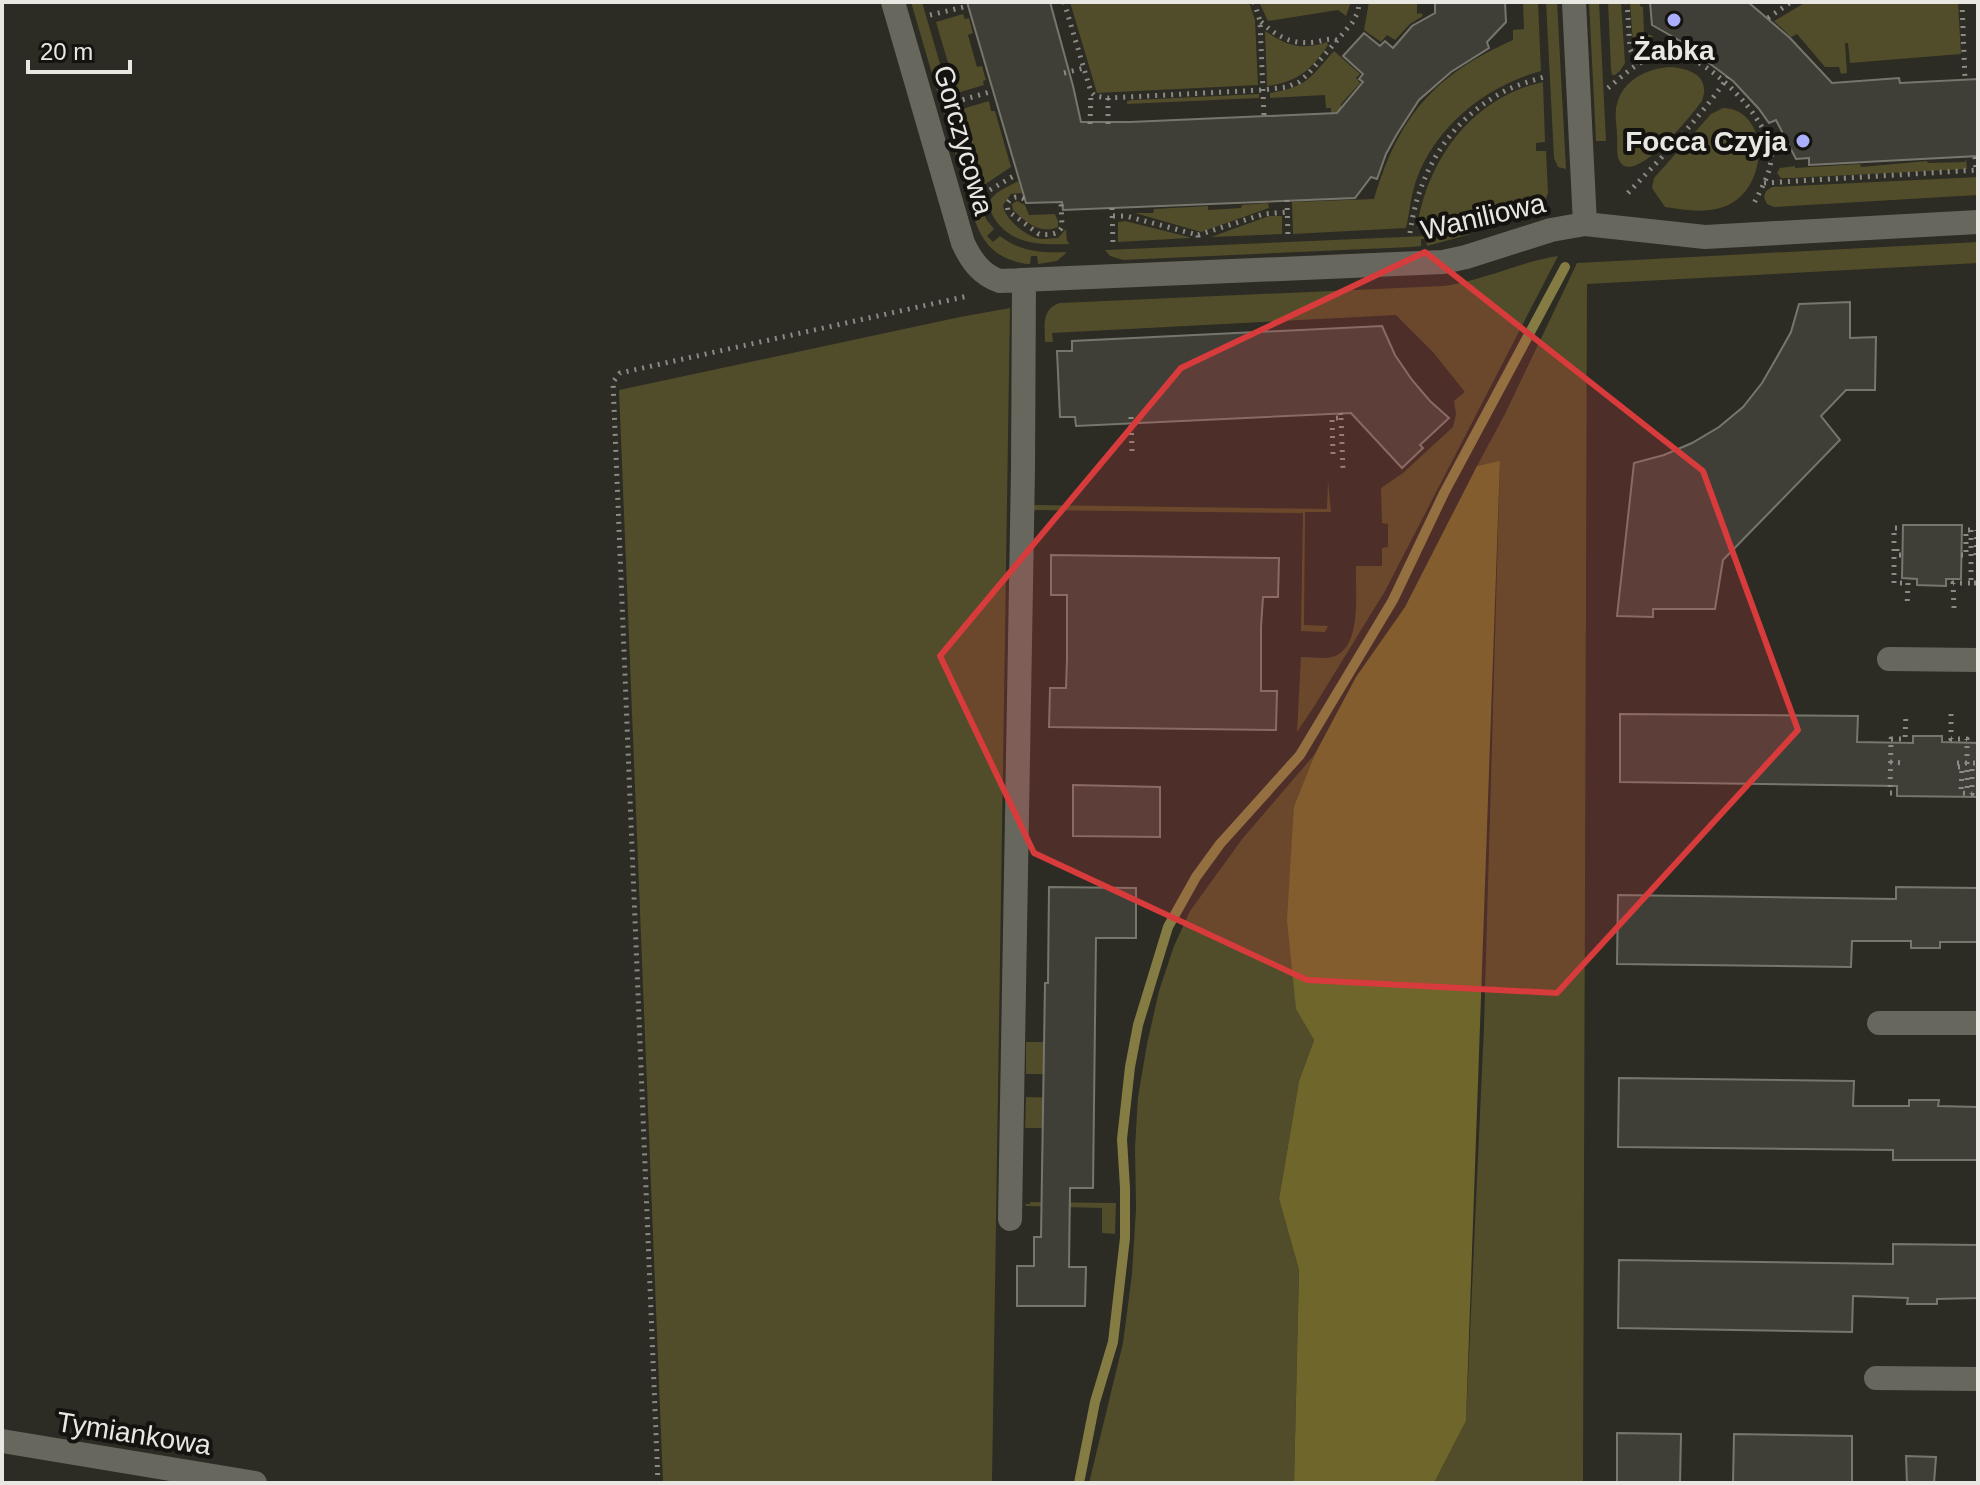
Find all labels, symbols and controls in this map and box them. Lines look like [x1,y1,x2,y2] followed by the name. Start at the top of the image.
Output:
[1665,11,1683,29] marker: Żabka
[28,24,130,74] scale bar
[1634,35,1715,66] place label: Żabka
[40,38,93,65] text: 20 m
[927,62,1000,219] street label: Gorczycowa
[1625,126,1787,157] place label: Focca Czyja
[1794,132,1812,150] marker: Focca Czyja
[1418,187,1549,246] street label: Waniliowa
[55,1406,214,1461] street label: Tymiankowa

